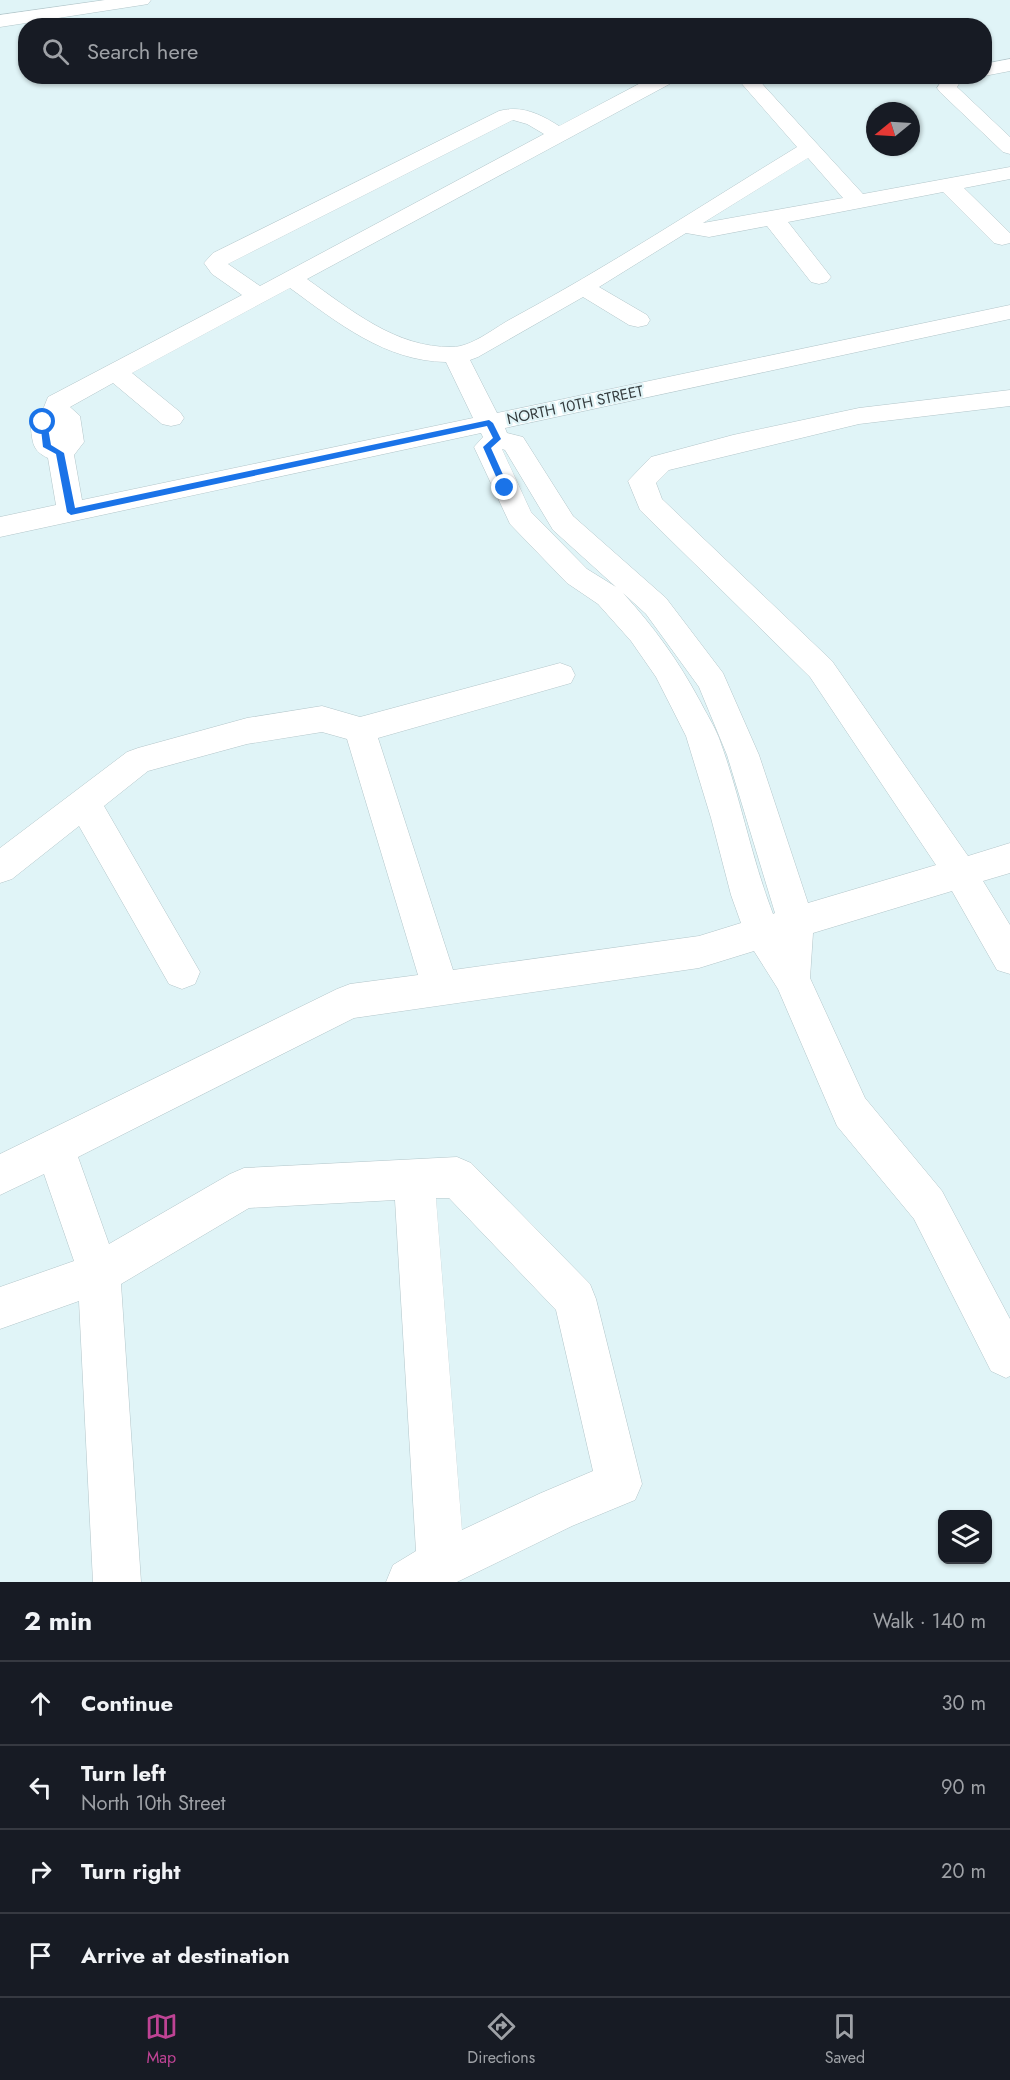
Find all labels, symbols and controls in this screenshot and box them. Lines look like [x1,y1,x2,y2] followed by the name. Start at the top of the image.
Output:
[18,18,992,84] search box
[39,35,72,68] icon: search
[87,35,198,67] text: Search here
[866,102,920,156] north arrow
[505,380,645,430] street label: NORTH 10TH STREET
[29,408,55,434] route start
[491,474,517,500] route end
[938,1510,992,1564] map controls
[938,1510,992,1564] button: layers
[24,1602,92,1640] text: 2 min
[873,1607,986,1636] text: Walk · 140 m
[24,1687,57,1720] icon: ahead
[81,1687,173,1719] text: Continue
[941,1689,986,1718] text: 30 m
[81,1757,166,1789] text: Turn left
[24,1771,57,1804] icon: left
[941,1773,986,1802] text: 90 m
[81,1789,226,1818] text: North 10th Street
[24,1855,57,1888] icon: right
[81,1855,181,1887] text: Turn right
[941,1857,986,1886] text: 20 m
[24,1939,57,1972] icon: arrive
[81,1939,290,1971] text: Arrive at destination
[145,2010,178,2069] tab: Map
[467,2010,535,2069] tab: Directions
[825,2010,865,2069] tab: Saved

